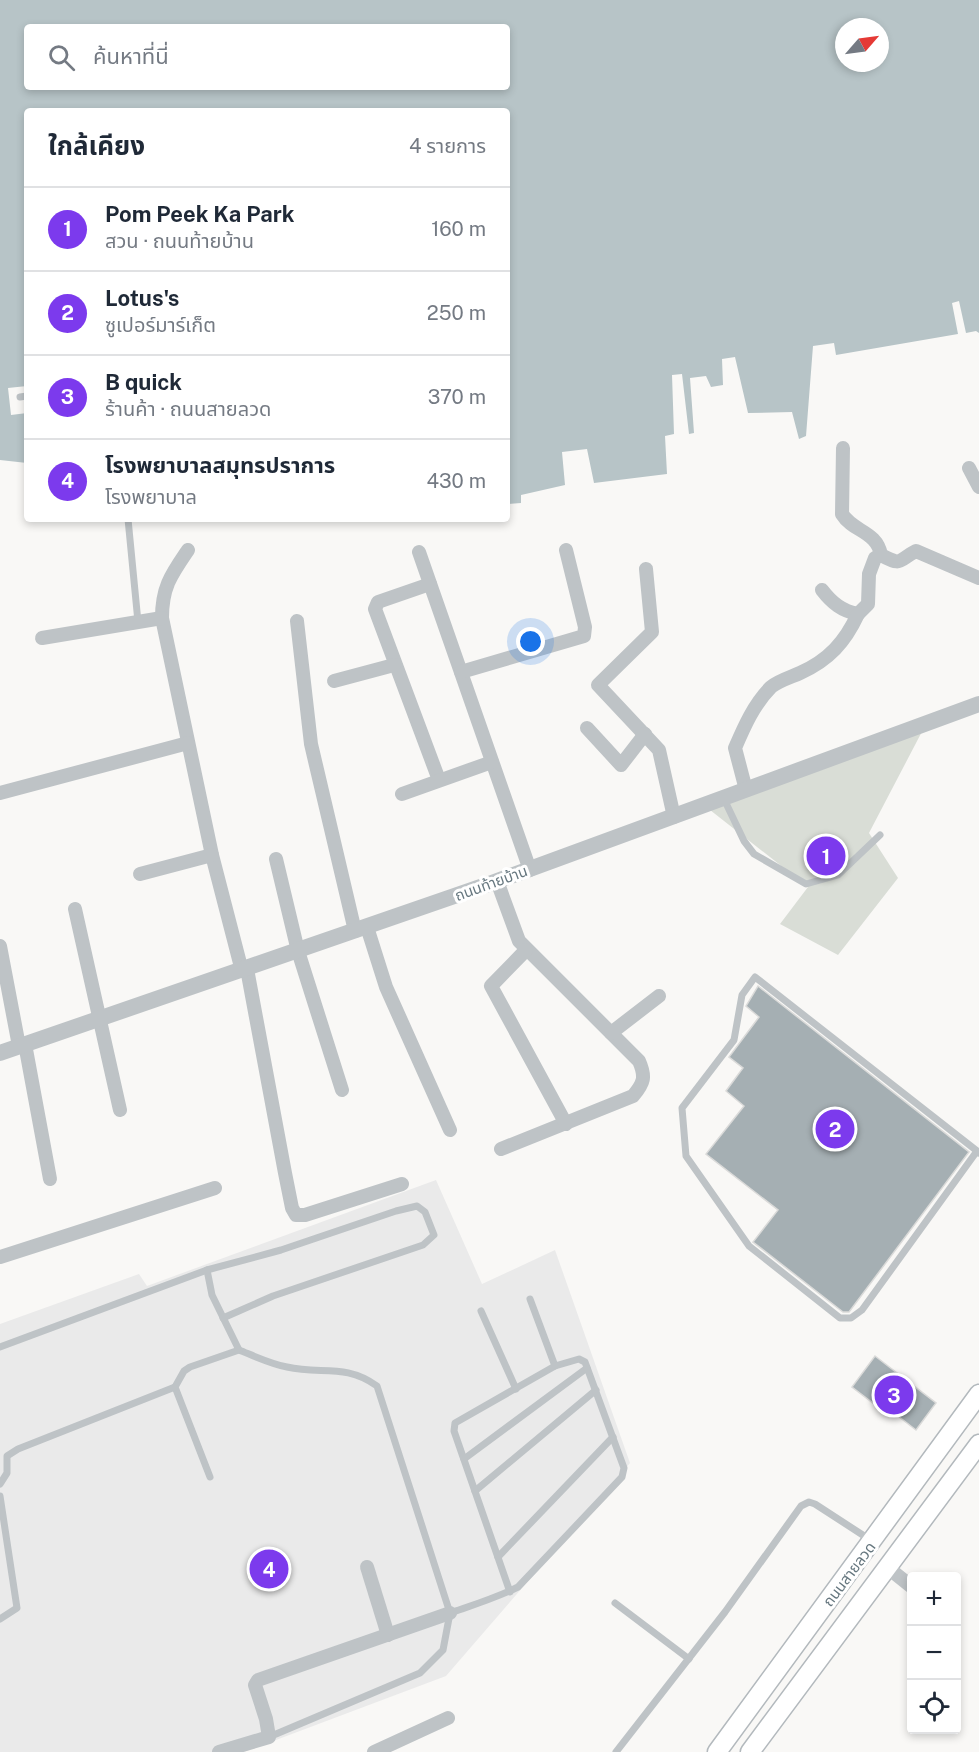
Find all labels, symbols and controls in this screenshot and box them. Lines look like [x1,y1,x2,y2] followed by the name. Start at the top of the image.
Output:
[835,18,889,72] north arrow
[24,24,510,90] search box
[45,41,78,74] icon: search
[93,43,169,69] text: ค้นหาที่นี่
[48,130,145,161] text: ใกล้เคียง
[409,134,486,158] text: 4 รายการ
[105,201,295,227] text: Pom Peek Ka Park
[63,217,72,241] text: 1
[431,217,486,241] text: 160 m
[105,229,254,253] text: สวน · ถนนท้ายบ้าน
[105,285,179,311] text: Lotus's
[61,301,74,325] text: 2
[427,301,486,325] text: 250 m
[105,313,216,337] text: ซูเปอร์มาร์เก็ต
[105,369,182,395] text: B quick
[61,385,74,409] text: 3
[428,385,486,409] text: 370 m
[105,397,271,421] text: ร้านค้า · ถนนสายลวด
[105,452,335,478] text: โรงพยาบาลสมุทรปราการ
[61,469,74,493] text: 4
[427,469,486,493] text: 430 m
[105,485,197,509] text: โรงพยาบาล
[516,627,545,656] your location
[806,834,846,878] pin: 1
[452,862,530,904] street label: ถนนท้ายบ้าน
[816,1106,854,1152] pin: 2
[874,1372,914,1418] pin: 3
[819,1538,879,1610] street label: ถนนสายลวด
[250,1546,288,1592] pin: 4
[907,1572,961,1734] map controls
[907,1572,961,1626] button: +
[907,1626,961,1680] button: −
[907,1680,961,1734] button: locate

